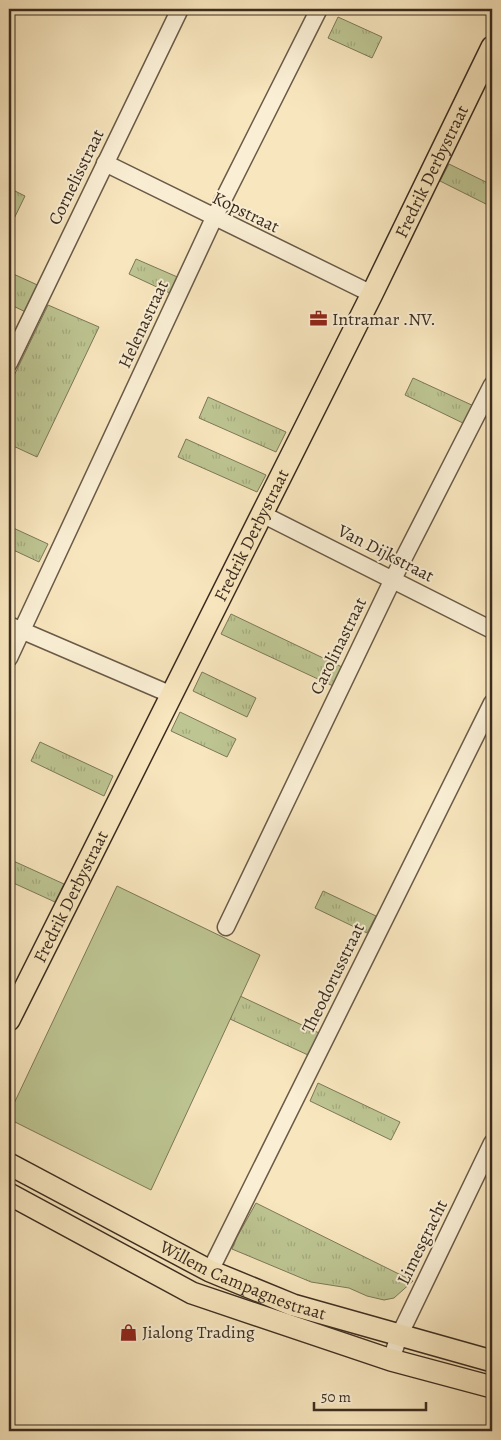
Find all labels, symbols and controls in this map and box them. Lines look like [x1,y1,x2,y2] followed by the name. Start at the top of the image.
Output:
[389,101,474,242] street label: Fredrik Derbystraat
[42,125,110,229] street label: Cornelisstraat
[208,185,284,239] street label: Kopstraat
[112,276,174,372] street label: Helenastraat
[332,307,436,331] place label: Intramar .NV.
[308,309,328,329] office icon: Intramar .NV.
[208,465,295,605] street label: Fredrik Derbystraat
[333,518,438,588] street label: Van Dijkstraat
[304,593,372,699] street label: Carolinastraat
[28,826,114,967] street label: Fredrik Derbystraat
[296,919,370,1037] street label: Theodorusstraat
[391,1195,453,1289] street label: Limesgracht
[155,1234,329,1326] street label: Willem Campagnestraat
[142,1320,255,1344] place label: Jialong Trading
[118,1322,138,1342] shop icon: Jialong Trading
[314,1380,426,1412] scale bar
[321,1387,351,1407] text: 50 m

